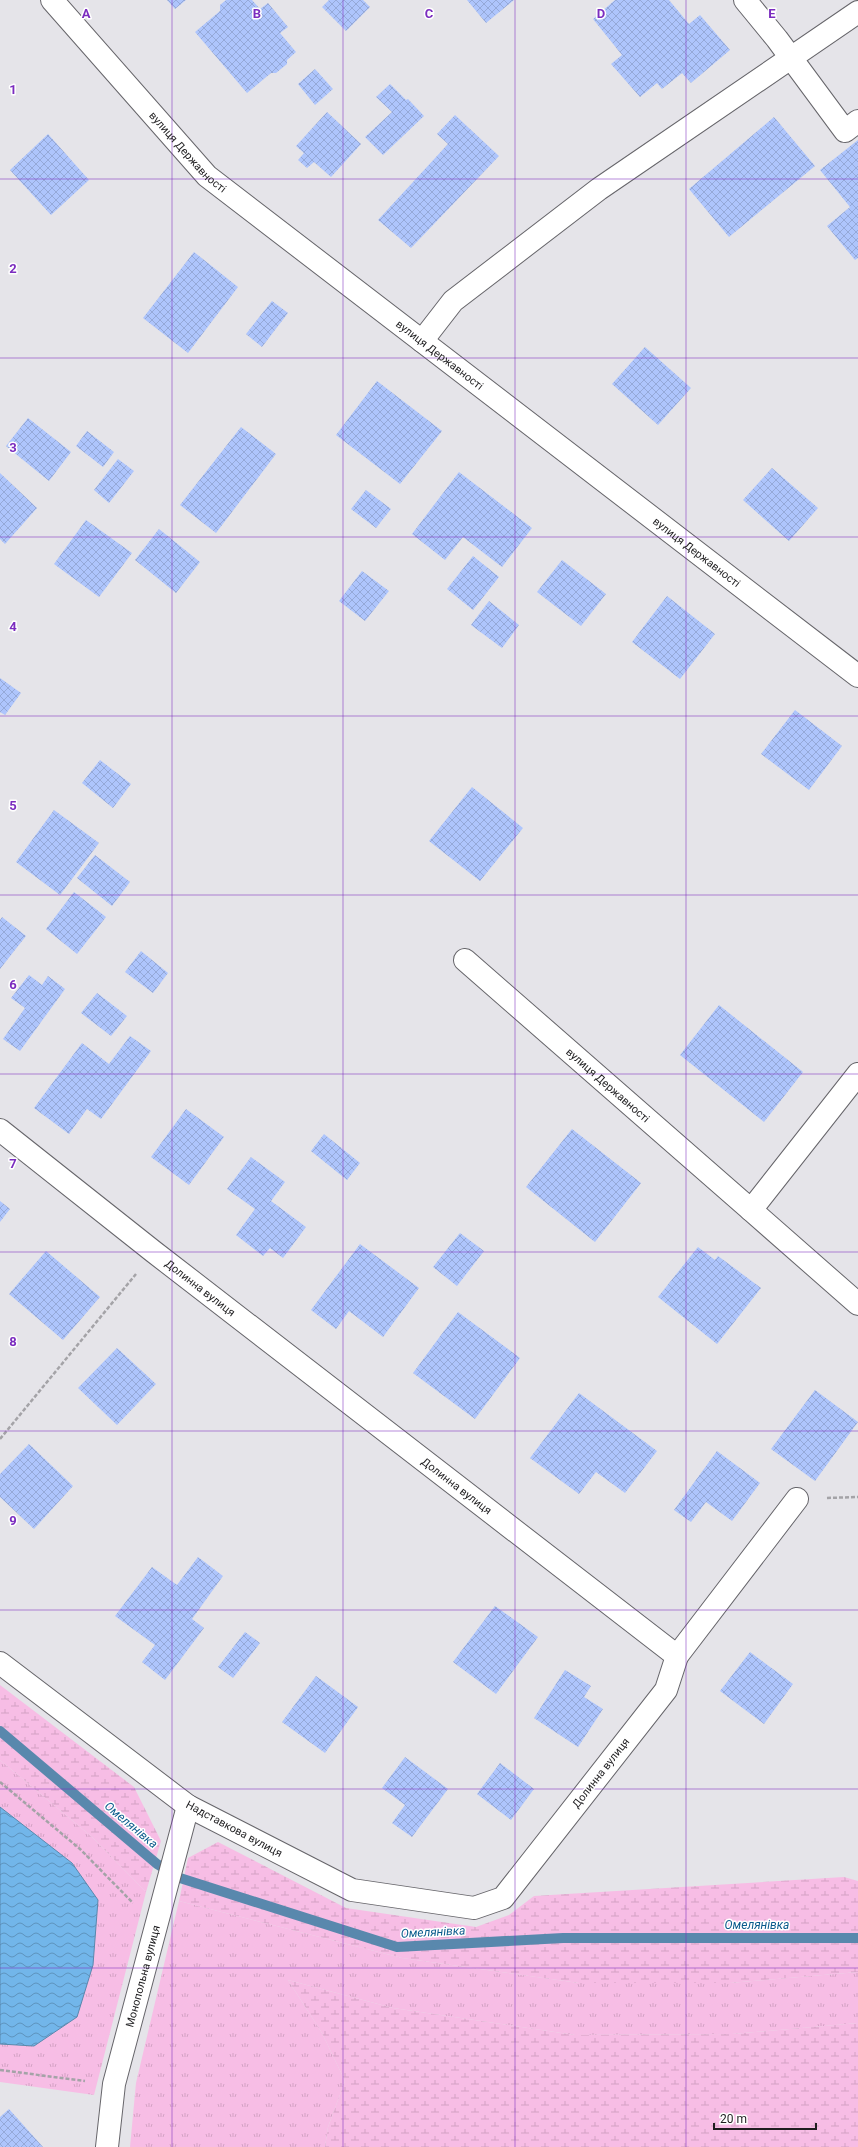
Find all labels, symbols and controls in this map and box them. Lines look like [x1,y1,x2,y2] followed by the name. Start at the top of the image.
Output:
[82,6,91,21] text: A
[253,6,261,21] text: B
[425,6,434,21] text: C
[597,6,605,21] text: D
[768,6,776,21] text: E
[9,82,17,97] text: 1
[147,109,229,195] street label: вулиця Державності
[9,261,17,276] text: 2
[394,317,486,392] street label: вулиця Державності
[9,440,17,455] text: 3
[650,514,743,590] street label: вулиця Державності
[9,619,17,634] text: 4
[9,798,17,813] text: 5
[9,977,17,992] text: 6
[564,1045,652,1125] street label: вулиця Державності
[9,1156,17,1171] text: 7
[163,1257,238,1319] street label: Долинна вулиця
[9,1334,17,1349] text: 8
[419,1455,494,1517] street label: Долинна вулиця
[9,1513,17,1528] text: 9
[570,1735,632,1811] street label: Долинна вулиця
[184,1798,284,1860] street label: Надставкова вулиця
[102,1799,160,1851] water label: Омелянівка
[725,1918,789,1932] water label: Омелянівка
[400,1923,466,1941] water label: Омелянівка
[123,1924,163,2029] street label: Монопольна вулиця
[714,2105,816,2131] scale bar
[720,2112,747,2126] text: 20 m

